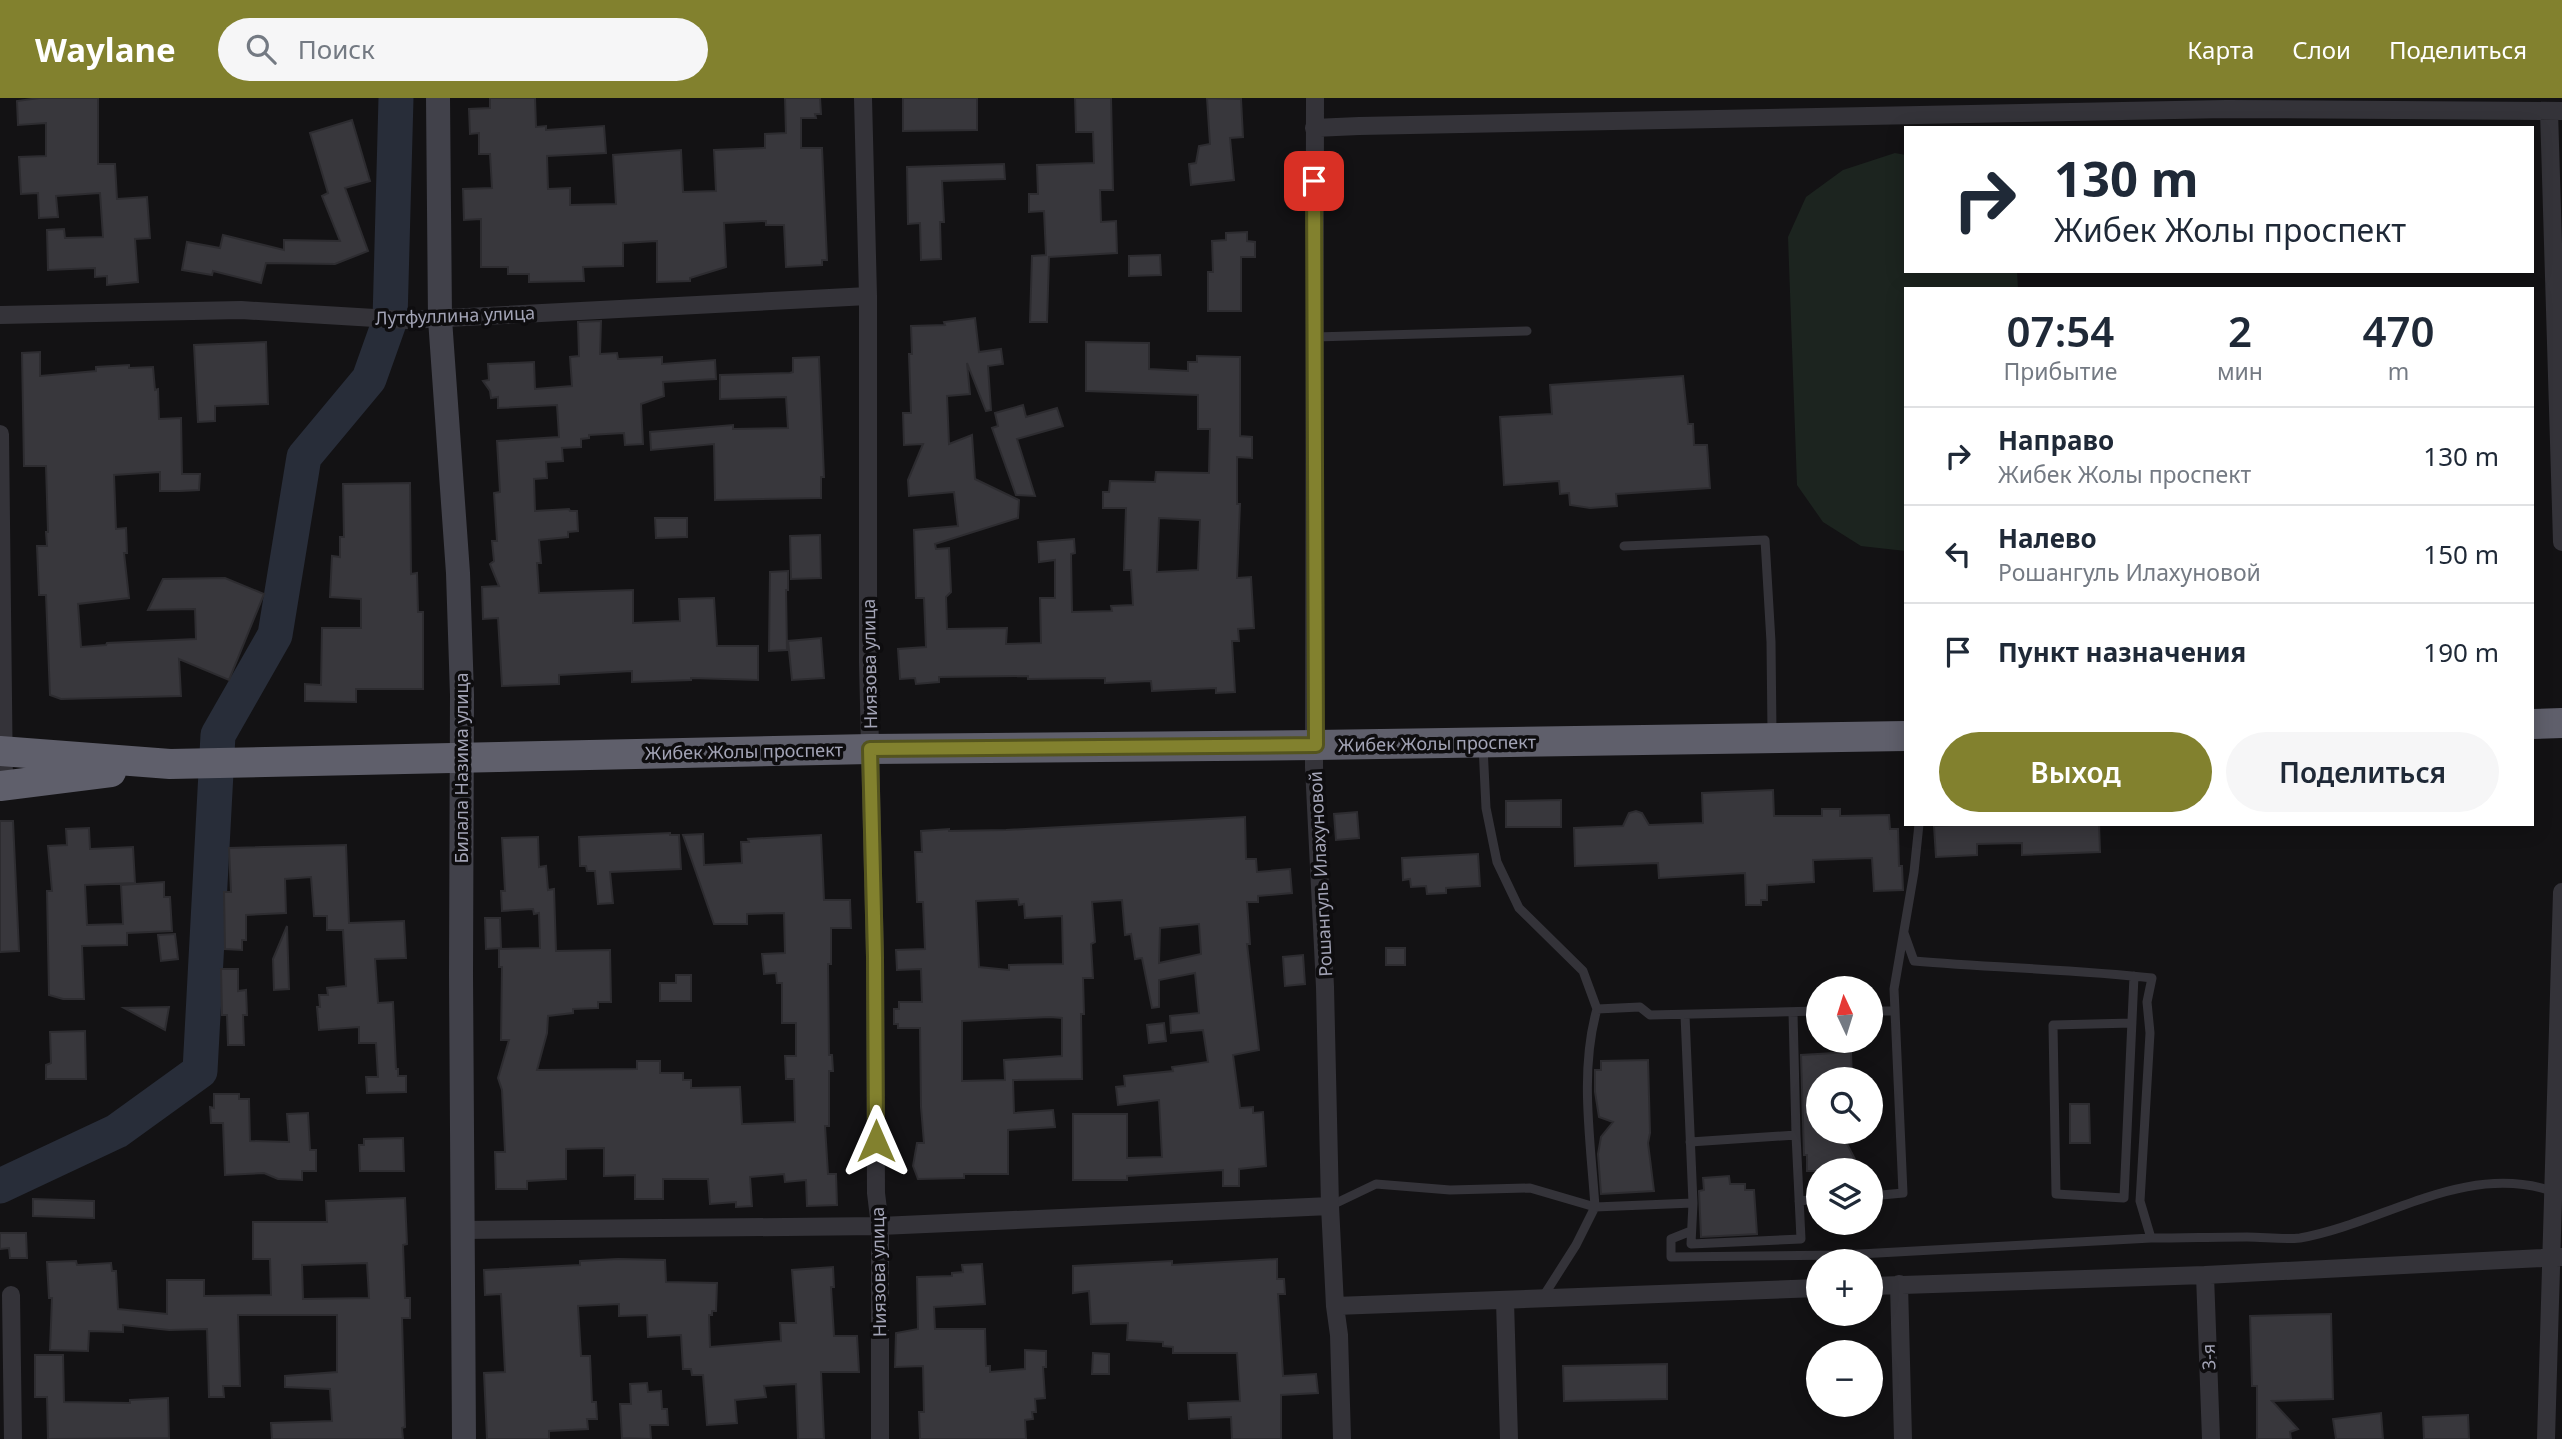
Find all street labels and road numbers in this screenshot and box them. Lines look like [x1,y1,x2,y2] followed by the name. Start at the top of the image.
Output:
[375,300,535,330] street label: Лутфуллина улица
[856,599,882,729] street label: Ниязова улица
[449,673,473,863] street label: Билала Назима улица
[1338,729,1537,757] street label: Жибек Жолы проспект
[645,737,844,765] street label: Жибек Жолы проспект
[1303,771,1337,977] street label: Рошангуль Илахуновой
[865,1207,891,1337] street label: Ниязова улица
[2196,1343,2220,1371] street label: 3-я

